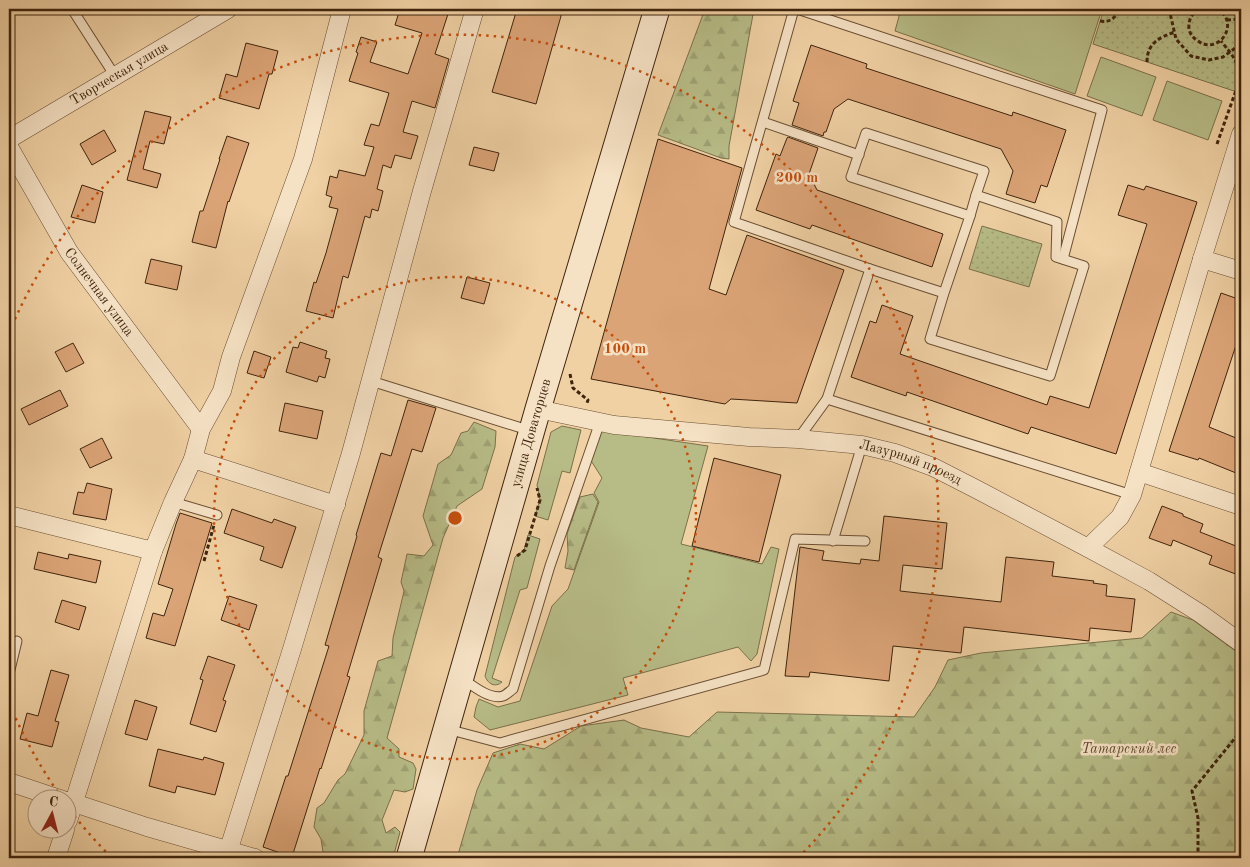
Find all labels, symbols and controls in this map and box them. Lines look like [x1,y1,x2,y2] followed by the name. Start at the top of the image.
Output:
[68,39,171,108] street label: Творческая улица
[776,171,818,186] text: 200 m
[62,245,136,339] street label: Солнечная улица
[604,342,646,357] text: 100 m
[509,377,554,489] street label: улица Доваторцев
[858,438,964,487] street label: Лазурный проезд
[446,509,464,527] centre of rings
[1081,742,1177,757] park label: Татарский лес
[28,790,78,840] north arrow
[48,795,59,810] text: С

